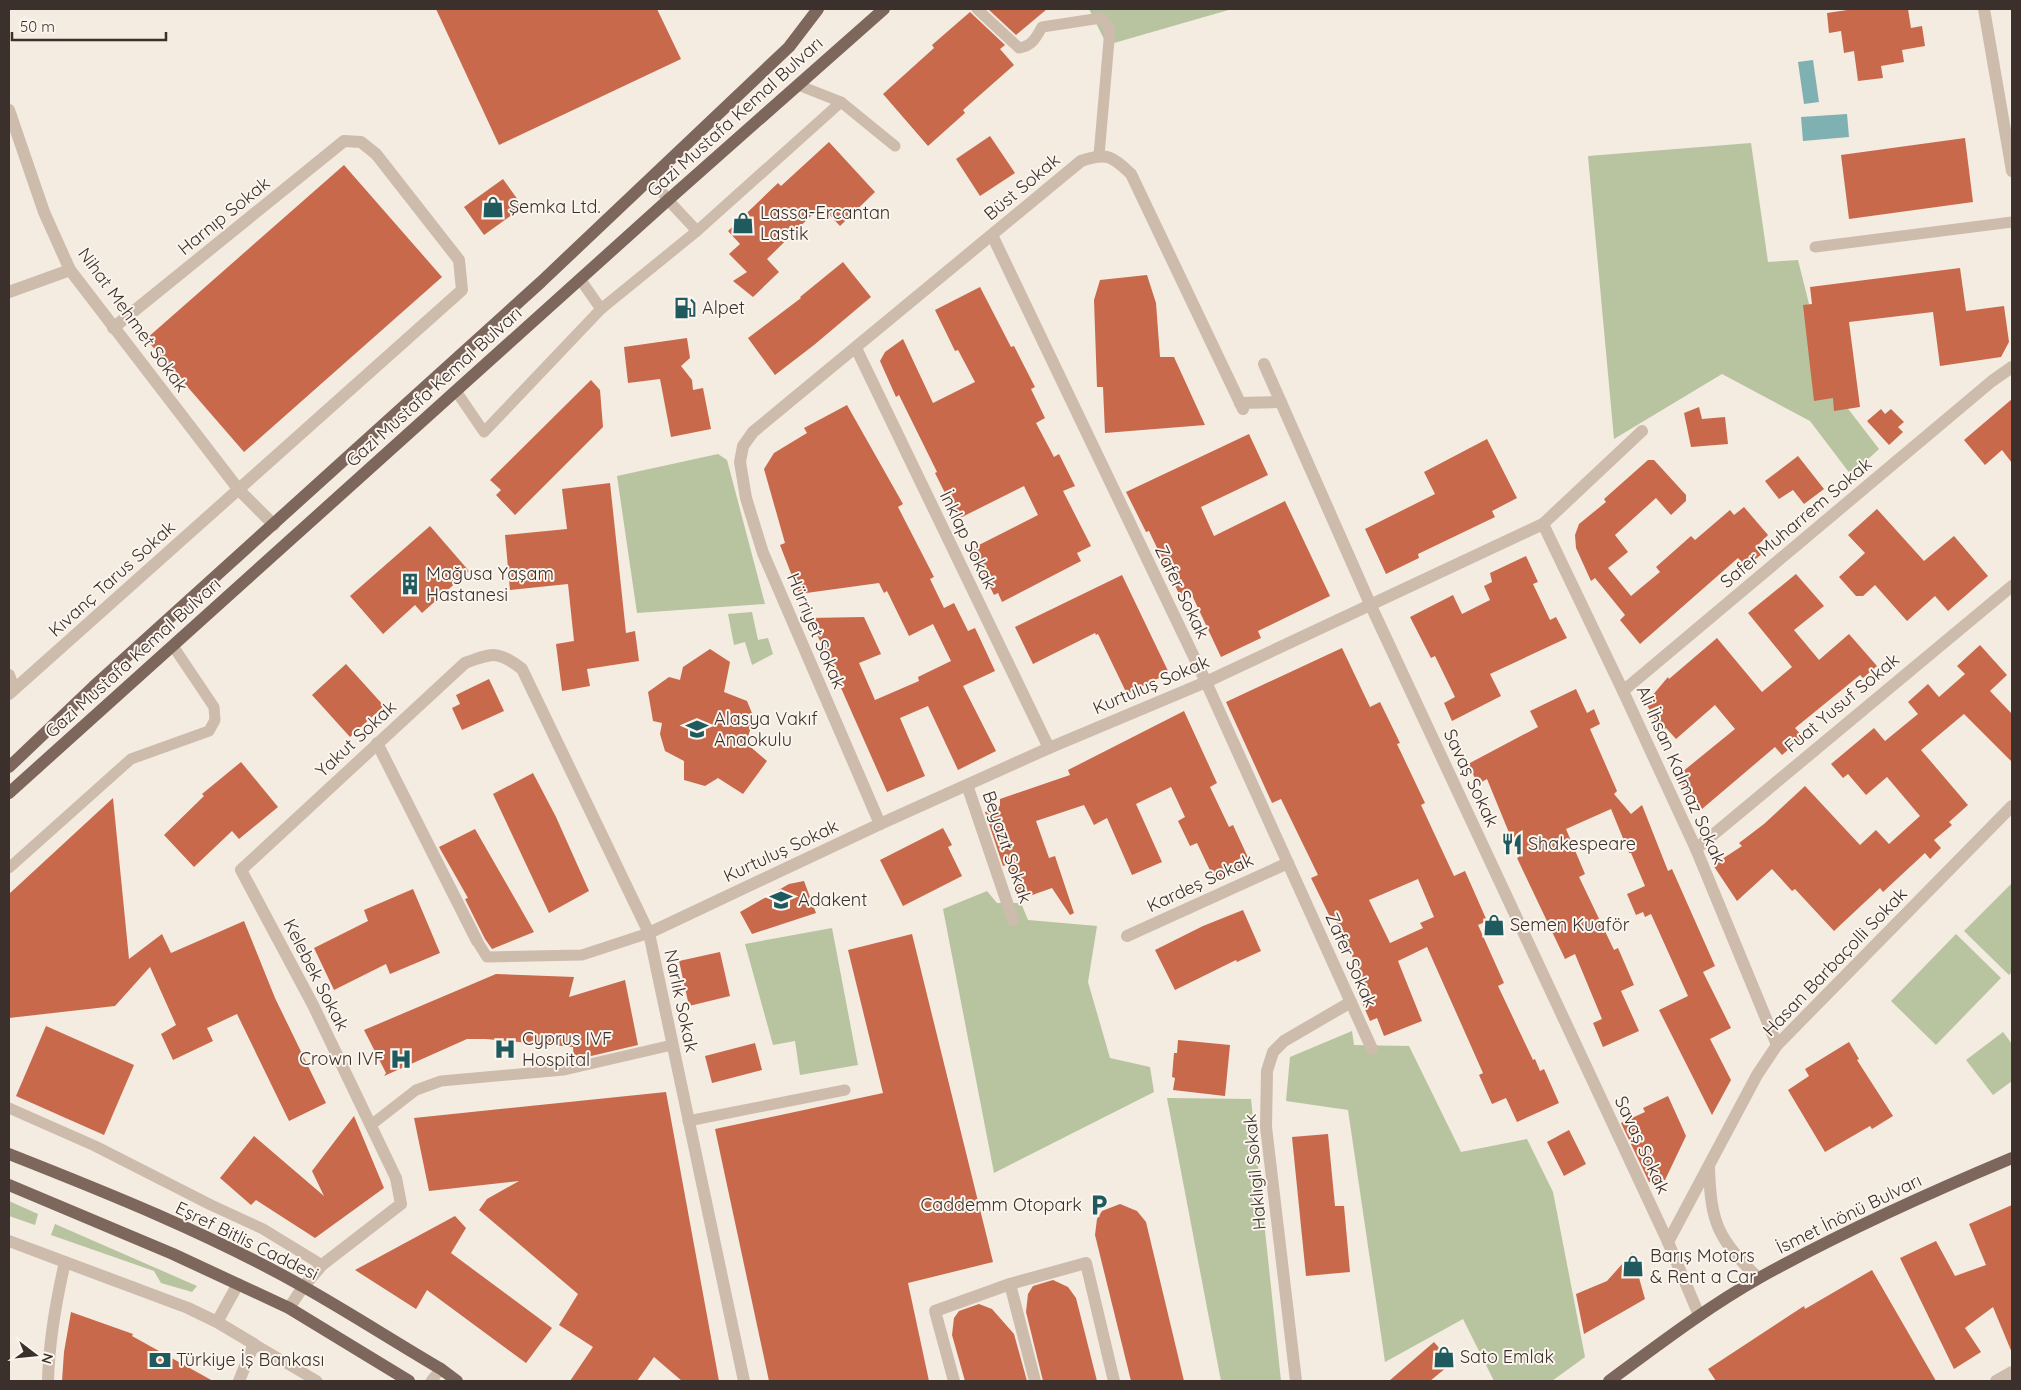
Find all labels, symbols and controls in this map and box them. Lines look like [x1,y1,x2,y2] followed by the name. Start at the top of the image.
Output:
[12,10,166,42] scale bar
[20,17,55,36] text: 50 m
[642,31,827,202] street label: Gazi Mustafa Kemal Bulvarı
[979,148,1065,225] street label: Büst Sokak
[173,171,274,260] street label: Harnıp Sokak
[480,194,506,220] shop icon: Şemka Ltd.
[509,195,601,218] place label: Şemka Ltd.
[760,201,890,245] place label: Lassa-Ercantan Lastik
[730,210,756,236] shop icon: Lassa-Ercantan Lastik
[73,243,194,396] street label: Nihat Mehmet Sokak
[672,295,698,321] fuel station icon: Alpet
[702,296,745,319] place label: Alpet
[341,301,526,472] street label: Gazi Mustafa Kemal Bulvarı
[1715,452,1876,593] street label: Safer Muharrem Sokak
[935,487,1002,593] street label: İnklap Sokak
[44,516,180,642] street label: Kıvanç Tarus Sokak
[1150,541,1215,642] street label: Zafer Sokak
[426,562,554,606] place label: Mağusa Yaşam Hastanesi
[782,570,851,692] street label: Hürriyet Sokak
[397,571,423,597] building icon: Mağusa Yaşam Hastanesi
[40,572,225,743] street label: Gazi Mustafa Kemal Bulvarı
[1779,648,1904,757] street label: Fuat Yusuf Sokak
[1089,650,1212,719] street label: Kurtuluş Sokak
[1632,682,1731,868] street label: Ali İhsan Kalmaz Sokak
[310,695,401,782] street label: Yakut Sokak
[714,707,818,751] place label: Alasya Vakıf Anaokulu
[684,716,710,742] school or university icon: Alasya Vakıf Anaokulu
[1439,725,1504,831] street label: Savaş Sokak
[977,788,1037,906] street label: Beyazıt Sokak
[720,814,842,887] street label: Kurtuluş Sokak
[1499,831,1525,857] restaurant icon: Shakespeare
[1528,832,1636,855] place label: Shakespeare
[1143,848,1257,917] street label: Kardeş Sokak
[1757,882,1912,1041] street label: Hasan Barbaçolli Sokak
[768,887,794,913] school or university icon: Adakent
[798,888,867,911] place label: Adakent
[1320,909,1383,1011] street label: Zafer Sokak
[1481,912,1507,938] shop icon: Semen Kuaför
[1510,913,1630,936] place label: Semen Kuaför
[278,915,355,1035] street label: Kelebek Sokak
[659,947,704,1054] street label: Narlık Sokak
[522,1027,612,1071] place label: Cyprus IVF Hospital
[492,1036,518,1062] hospital icon: Cyprus IVF Hospital
[388,1046,414,1072] hospital icon: Crown IVF
[299,1047,384,1070] place label: Crown IVF
[1610,1092,1675,1198] street label: Savaş Sokak
[1238,1113,1271,1231] street label: Haklıgil Sokak
[1772,1168,1925,1259] street label: İsmet İnönü Bulvarı
[1086,1192,1112,1218] parking icon: Caddemm Otopark
[921,1193,1082,1216] place label: Caddemm Otopark
[172,1196,323,1285] street label: Eşref Bitlis Caddesi
[1650,1244,1756,1288] place label: Barış Motors & Rent a Car
[1620,1253,1646,1279] shop icon: Barış Motors & Rent a Car
[10,1330,60,1380] north arrow
[1431,1344,1457,1370] shop icon: Sato Emlak
[1460,1345,1554,1368] place label: Sato Emlak
[147,1347,173,1373] bank icon: Türkiye İş Bankası
[176,1348,324,1371] place label: Türkiye İş Bankası
[37,1351,58,1366] text: N

